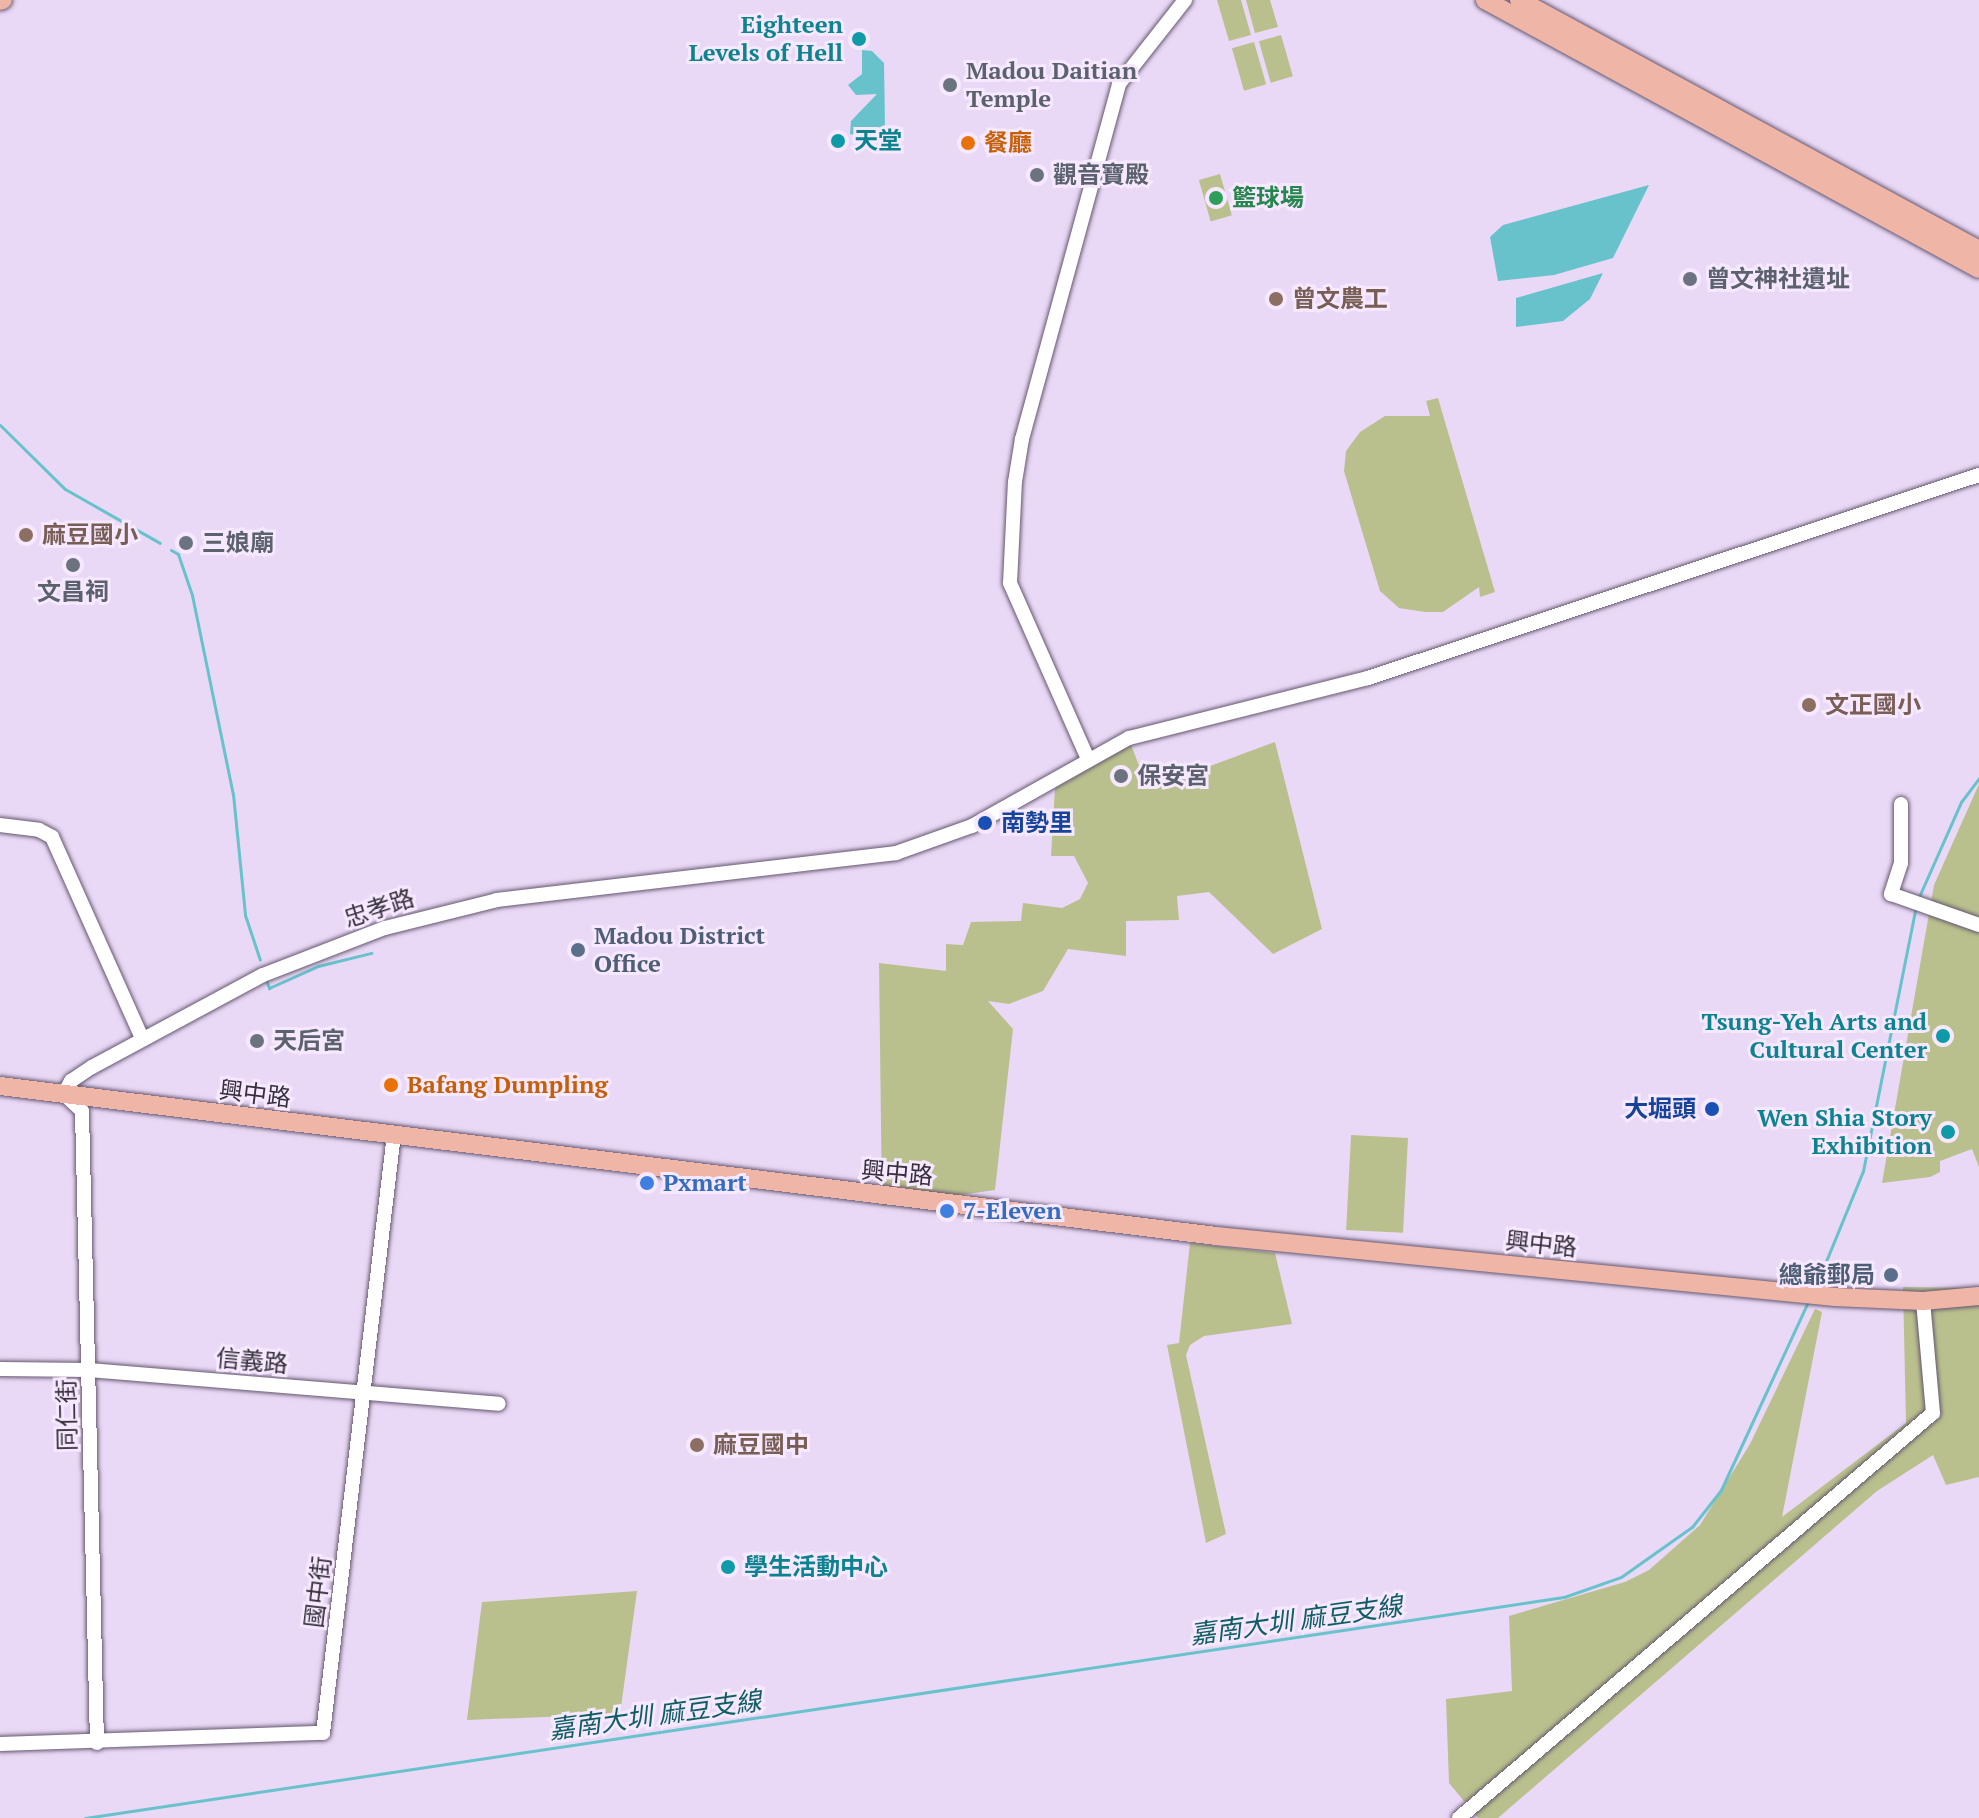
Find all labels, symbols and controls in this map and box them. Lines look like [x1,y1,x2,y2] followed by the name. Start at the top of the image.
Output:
[689,11,843,67] place label: Eighteen Levels of Hell
[850,30,868,48] marker: Eighteen Levels of Hell
[966,57,1137,113] place label: Madou Daitian Temple
[941,76,959,94] marker: Madou Daitian Temple
[854,127,902,155] place label: 天堂
[984,129,1032,157] place label: 餐廳
[829,132,847,150] marker: 天堂
[959,134,977,152] marker: 餐廳
[1053,161,1149,189] place label: 觀音寶殿
[1028,166,1046,184] marker: 觀音寶殿
[1232,184,1304,212] place label: 籃球場
[1207,189,1225,207] marker: 籃球場
[1706,265,1850,293] place label: 曾文神社遺址
[1681,270,1699,288] marker: 曾文神社遺址
[1292,285,1388,313] place label: 曾文農工
[1267,290,1285,308] marker: 曾文農工
[42,521,138,549] place label: 麻豆國小
[17,526,35,544] marker: 麻豆國小
[202,529,274,557] place label: 三娘廟
[177,534,195,552] marker: 三娘廟
[64,556,82,574] marker: 文昌祠
[37,578,109,606] place label: 文昌祠
[1825,691,1921,719] place label: 文正國小
[1800,696,1818,714] marker: 文正國小
[1137,762,1209,790] place label: 保安宮
[1112,767,1130,785] marker: 保安宮
[1001,809,1073,837] place label: 南勢里
[976,814,994,832] marker: 南勢里
[340,883,418,933] street label: 忠孝路
[594,922,765,978] place label: Madou District Office
[569,941,587,959] marker: Madou District Office
[1701,1008,1927,1064] place label: Tsung-Yeh Arts and Cultural Center
[273,1027,345,1055] place label: 天后宮
[1934,1027,1952,1045] marker: Tsung-Yeh Arts and Cultural Center
[248,1032,266,1050] marker: 天后宮
[407,1071,608,1099] place label: Bafang Dumpling
[218,1075,292,1113] street label: 興中路
[382,1076,400,1094] marker: Bafang Dumpling
[1624,1095,1696,1123] place label: 大堀頭
[1703,1100,1721,1118] marker: 大堀頭
[1757,1104,1932,1160] place label: Wen Shia Story Exhibition
[1939,1123,1957,1141] marker: Wen Shia Story Exhibition
[860,1156,934,1190] street label: 興中路
[663,1169,747,1197] place label: Pxmart
[638,1174,656,1192] marker: Pxmart
[963,1197,1062,1225] place label: 7-Eleven
[938,1202,956,1220] marker: 7-Eleven
[1504,1226,1578,1262] street label: 興中路
[1779,1261,1875,1289] place label: 總爺郵局
[1882,1266,1900,1284] marker: 總爺郵局
[215,1344,289,1378] street label: 信義路
[52,1379,82,1451] street label: 同仁街
[713,1431,809,1459] place label: 麻豆國中
[688,1436,706,1454] marker: 麻豆國中
[744,1553,888,1581] place label: 學生活動中心
[299,1555,337,1629] street label: 國中街
[719,1558,737,1576] marker: 學生活動中心
[1188,1590,1404,1650] water label: 嘉南大圳 麻豆支線
[547,1685,763,1745] water label: 嘉南大圳 麻豆支線

